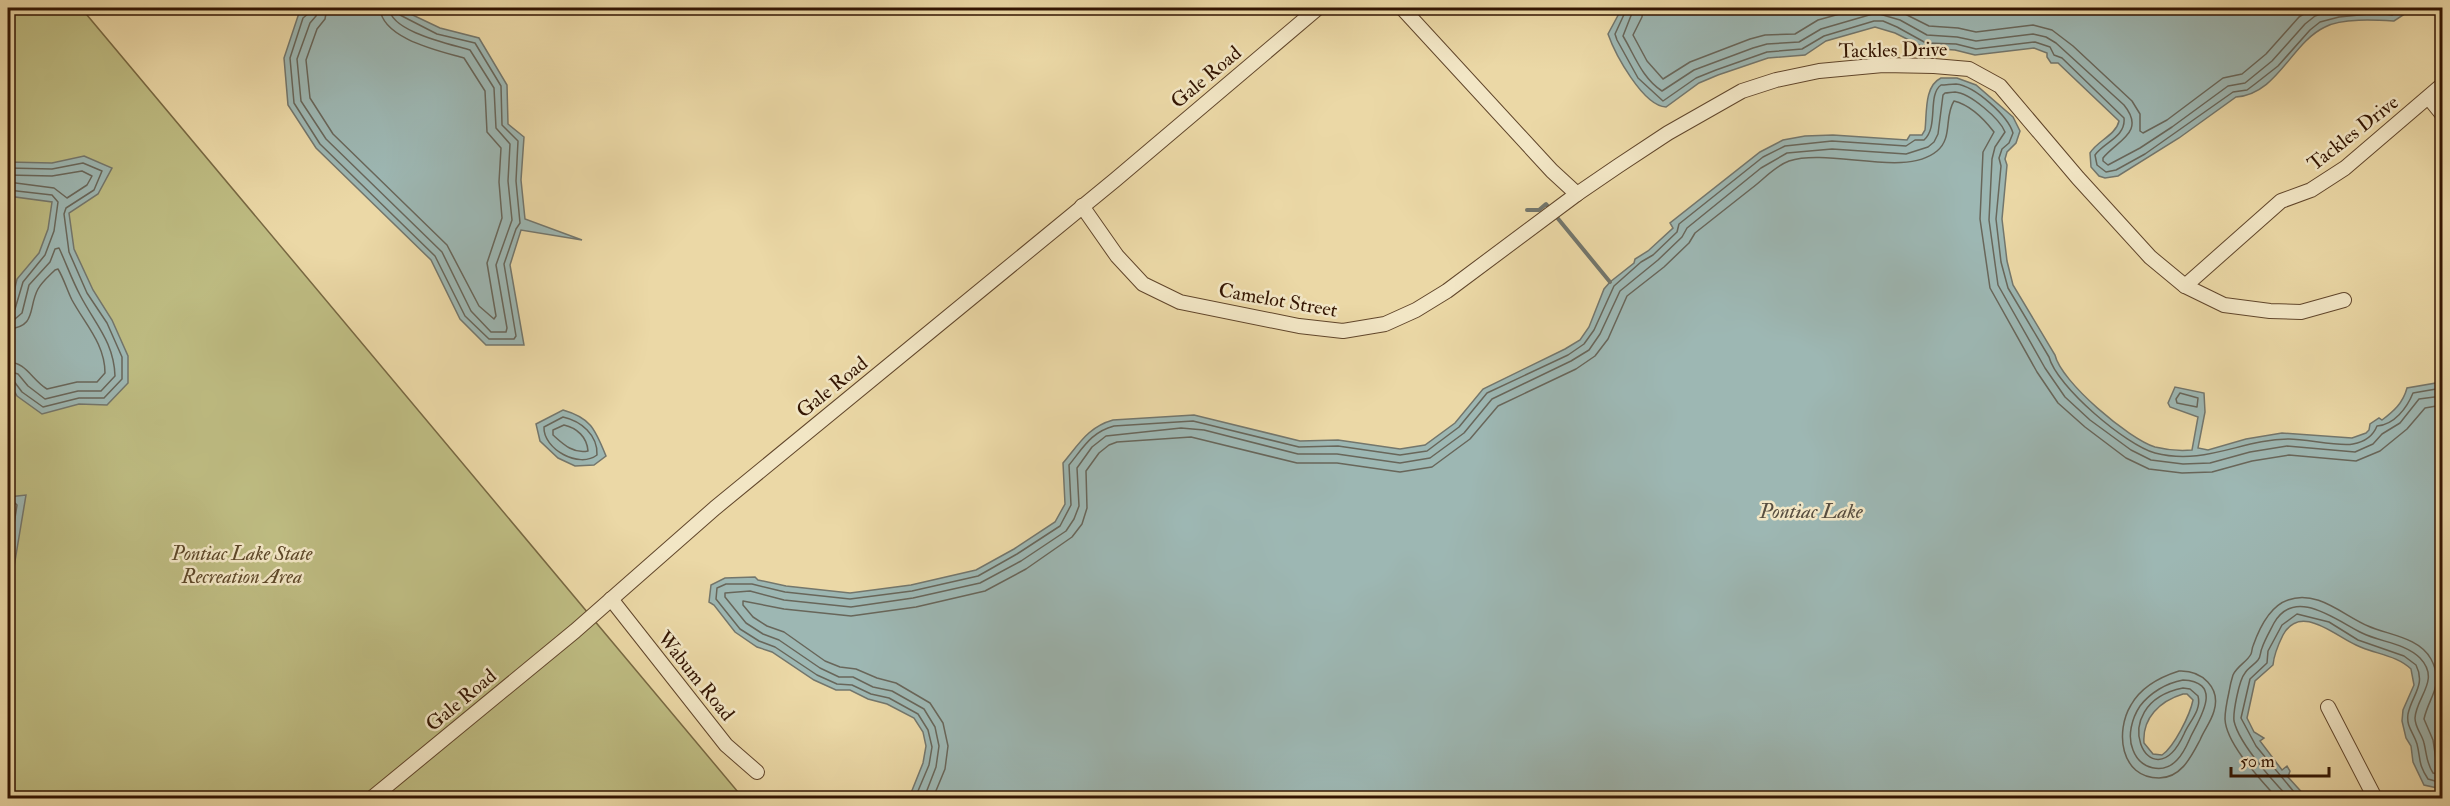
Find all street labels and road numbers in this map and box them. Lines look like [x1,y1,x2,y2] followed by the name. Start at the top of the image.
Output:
[1838,37,1948,63] street label: Tackles Drive
[1166,40,1247,114] street label: Gale Road
[2302,90,2404,176] street label: Tackles Drive
[1217,277,1340,323] street label: Camelot Street
[791,351,873,423] street label: Gale Road
[652,625,740,726] street label: Wabum Road
[421,663,502,737] street label: Gale Road

